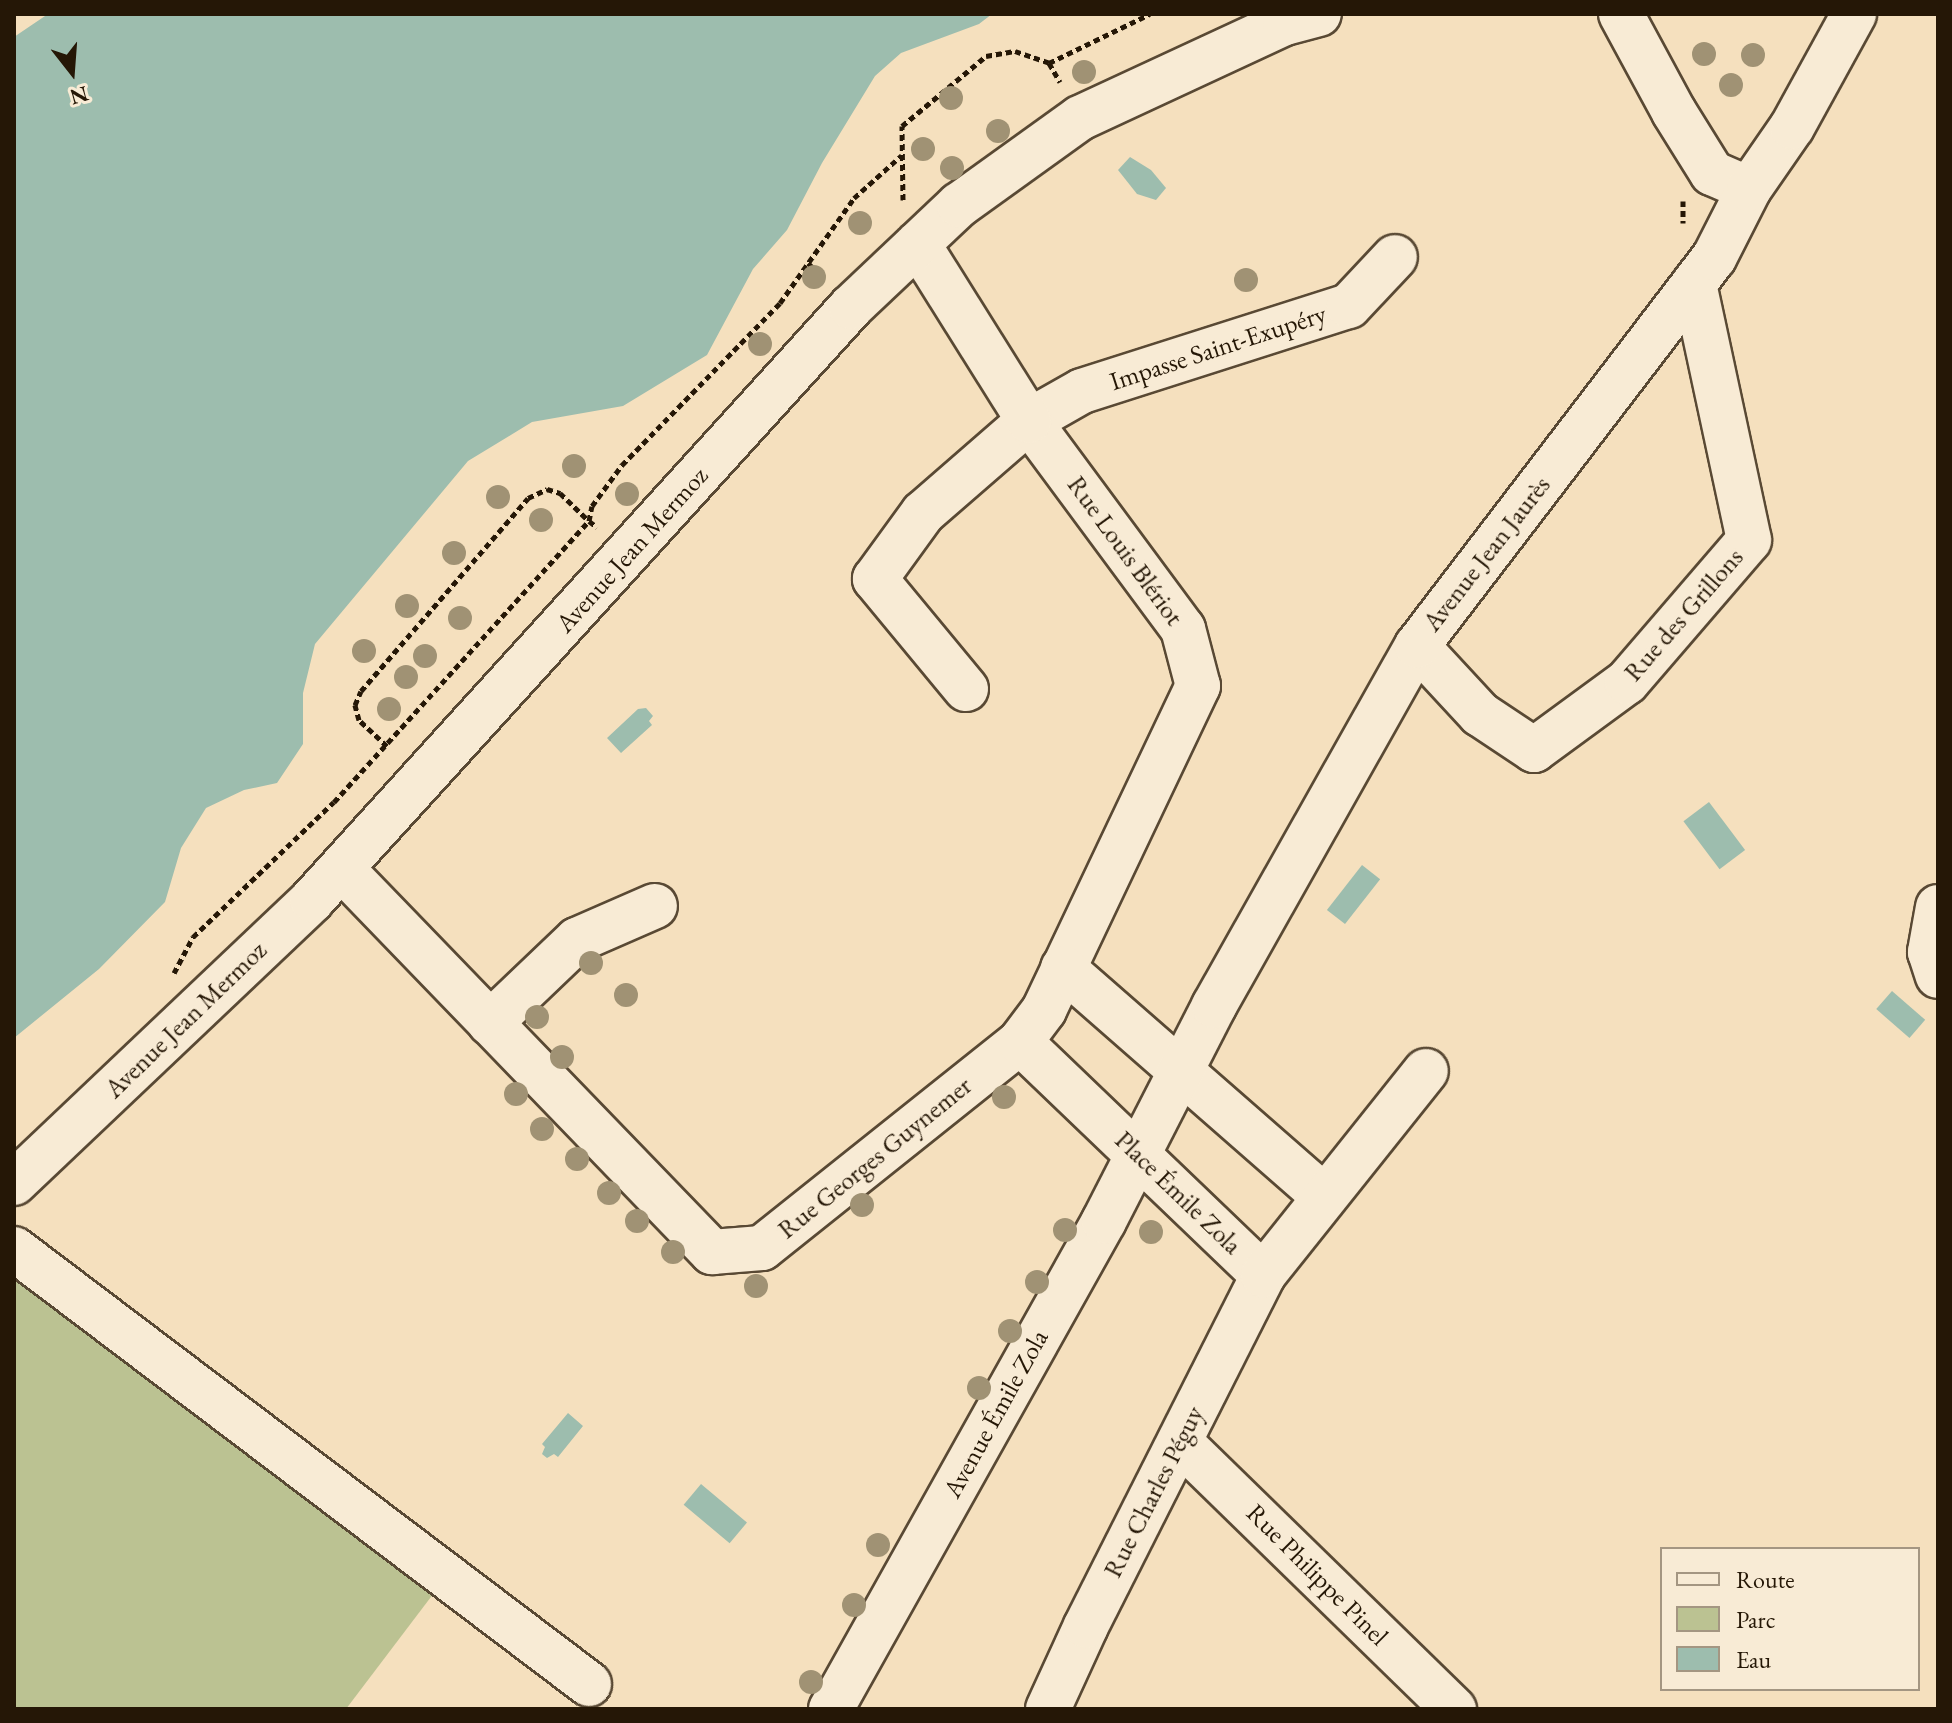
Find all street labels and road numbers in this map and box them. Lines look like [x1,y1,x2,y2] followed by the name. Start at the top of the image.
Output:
[1106,298,1330,398] street label: Impasse Saint-Exupéry
[549,461,715,639] street label: Avenue Jean Mermoz
[1060,470,1190,632] street label: Rue Louis Blériot
[1417,470,1557,638] street label: Avenue Jean Jaurès
[1618,542,1750,688] street label: Rue des Grillons
[99,935,273,1105] street label: Avenue Jean Mermoz
[772,1070,978,1246] street label: Rue Georges Guynemer
[1108,1125,1248,1261] street label: Place Émile Zola
[937,1324,1055,1504] street label: Avenue Émile Zola
[1097,1401,1211,1583] street label: Rue Charles Péguy
[1240,1498,1394,1652] street label: Rue Philippe Pinel

